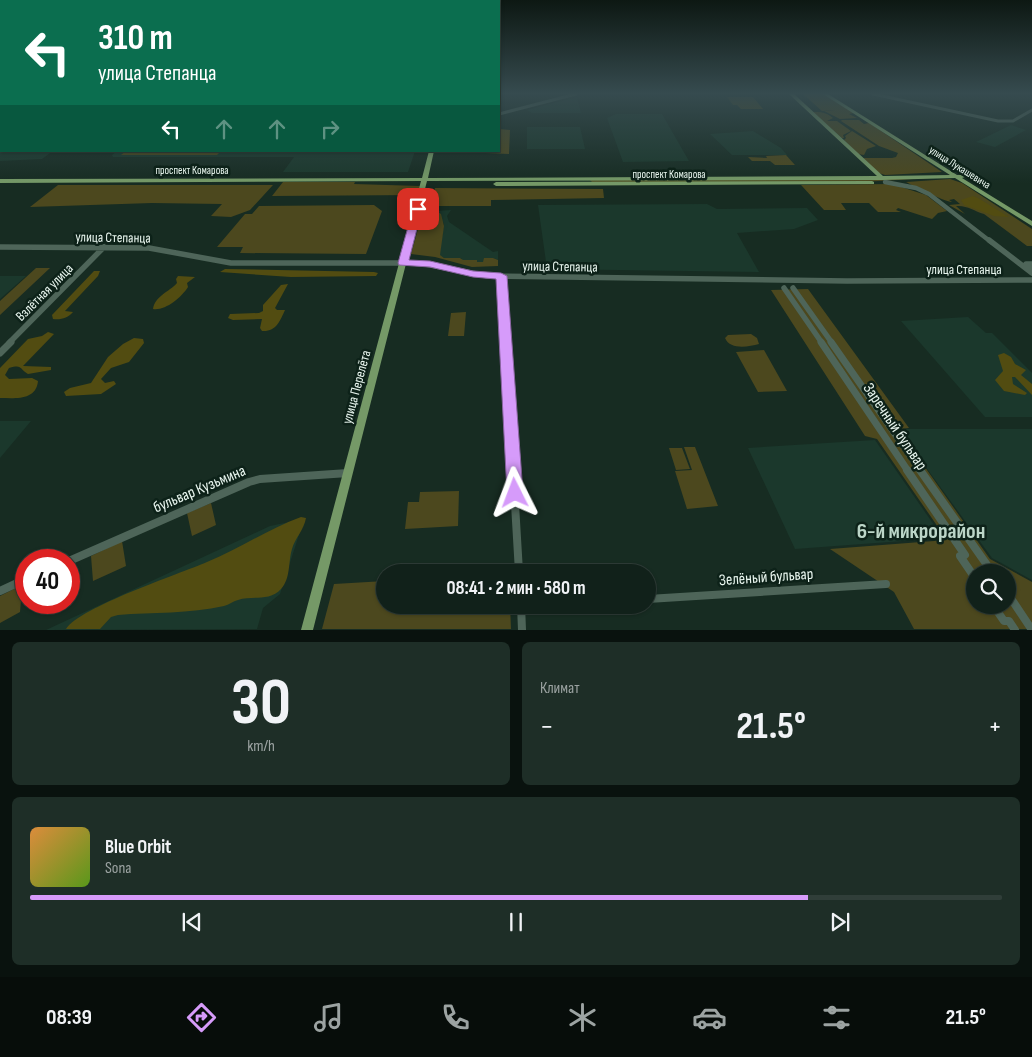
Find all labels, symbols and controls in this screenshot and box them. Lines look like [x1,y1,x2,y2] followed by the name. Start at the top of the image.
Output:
[98,17,173,60] text: 310 m
[15,20,80,85] icon: left
[98,60,217,87] text: улица Степанца
[157,115,185,143] icon: left
[210,115,238,143] icon: ahead
[263,115,291,143] icon: ahead
[316,115,344,143] icon: right
[927,143,993,192] street label: улица Лукашевича
[155,164,229,177] street label: проспект Комарова
[632,168,706,181] street label: проспект Комарова
[397,188,439,230] pin
[404,195,432,223] icon: arrive
[75,228,151,247] street label: улица Степанца
[522,257,598,276] street label: улица Степанца
[12,260,77,325] street label: Взлётная улица
[926,261,1002,278] street label: улица Степанца
[338,348,374,426] street label: улица Перелёта
[859,380,931,474] street label: Заречный бульвар
[151,461,249,517] street label: бульвар Кузьмина
[488,466,540,518] position arrow
[857,518,985,545] district label: 6-й микрорайон
[15,549,80,614] speed limit sign: 40
[966,564,1016,614] map controls
[966,564,1016,614] button: search
[718,565,814,590] street label: Зелёный бульвар
[446,577,586,600] text: 08:41 · 2 мин · 580 m
[231,665,291,743] text: 30
[540,679,580,698] text: Климат
[736,704,806,749] text: 21.5°
[540,710,554,743] text: −
[988,710,1002,743] text: +
[247,737,275,756] text: km/h
[105,836,171,859] text: Blue Orbit
[105,859,132,878] text: Sona
[178,908,206,936] icon: previous
[502,908,530,936] icon: pause
[826,908,854,936] icon: next
[184,1000,219,1035] icon: directions
[311,1000,346,1035] icon: music
[438,1000,473,1035] icon: phone
[565,1000,600,1035] icon: climate
[692,1000,727,1035] icon: car
[819,1000,854,1035] icon: filters
[46,1004,92,1031] text: 08:39
[946,1004,986,1031] text: 21.5°

